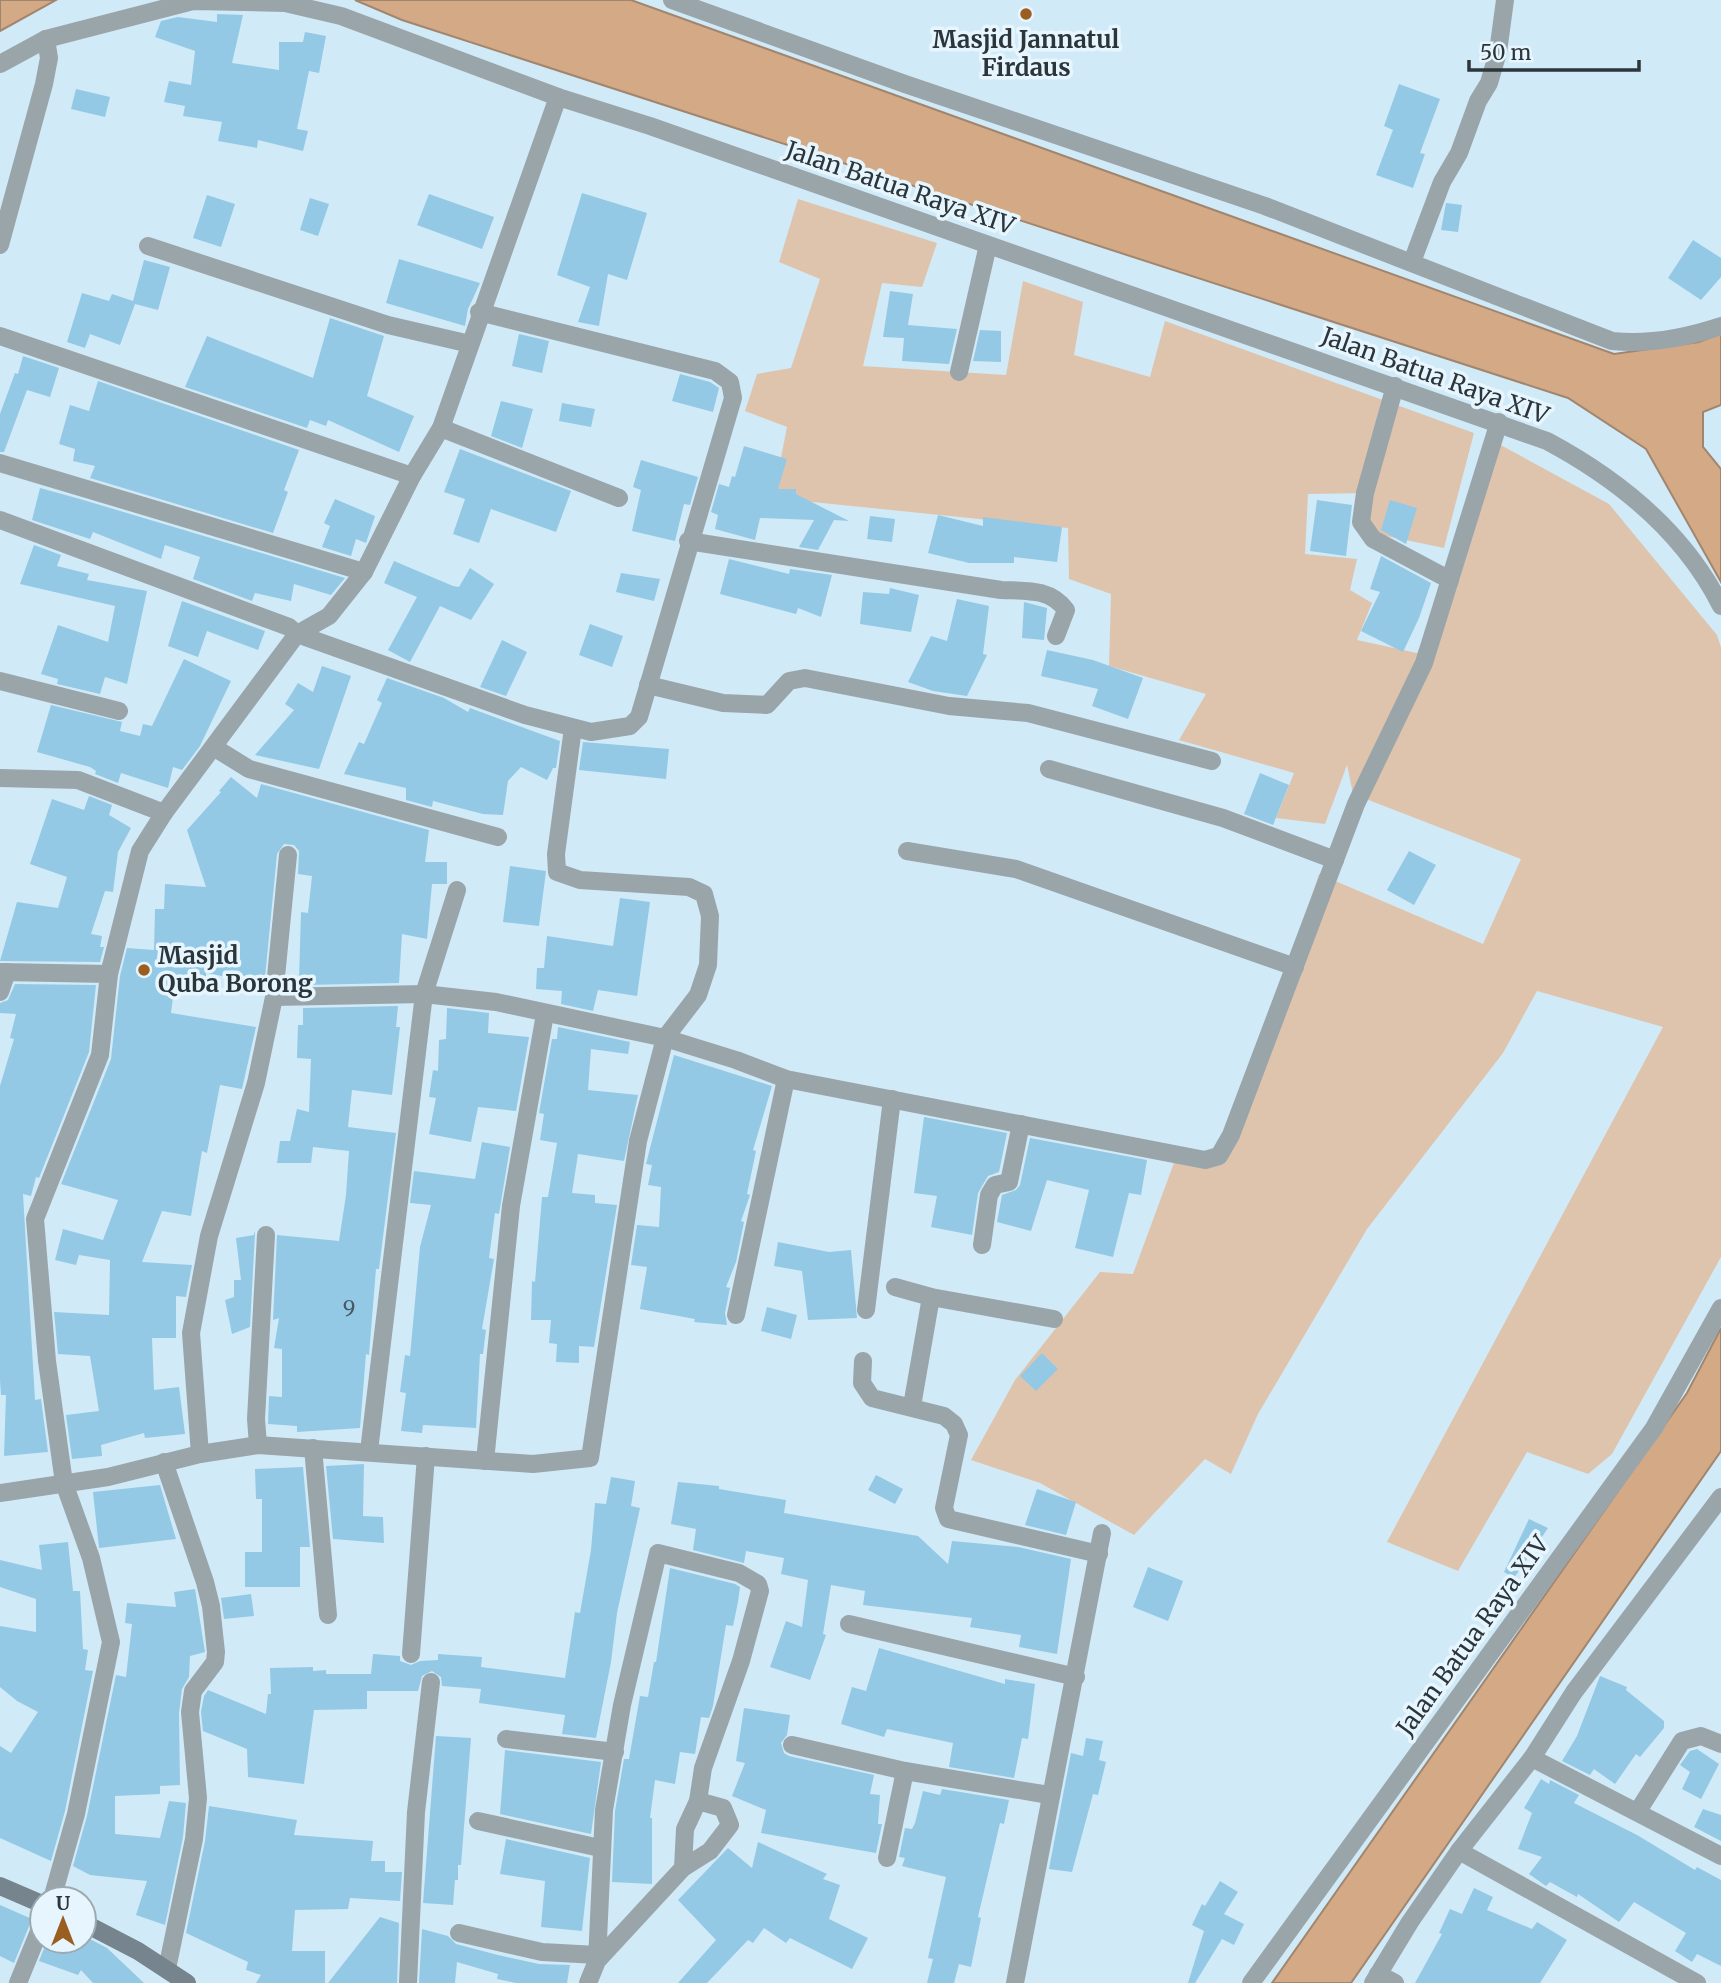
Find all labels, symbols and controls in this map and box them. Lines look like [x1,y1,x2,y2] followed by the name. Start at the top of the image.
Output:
[1018,6,1034,22] marker: Masjid Jannatul Firdaus
[933,24,1120,83] place label: Masjid Jannatul Firdaus
[1469,28,1639,72] scale bar
[1480,39,1531,66] text: 50 m
[781,134,1020,242] street label: Jalan Batua Raya XIV
[1316,320,1554,431] street label: Jalan Batua Raya XIV
[158,940,313,999] place label: Masjid Quba Borong
[136,962,152,978] marker: Masjid Quba Borong
[343,1295,355,1322] house number: 9
[1389,1529,1556,1743] street label: Jalan Batua Raya XIV
[28,1885,98,1955] north arrow
[56,1891,70,1915] text: U

